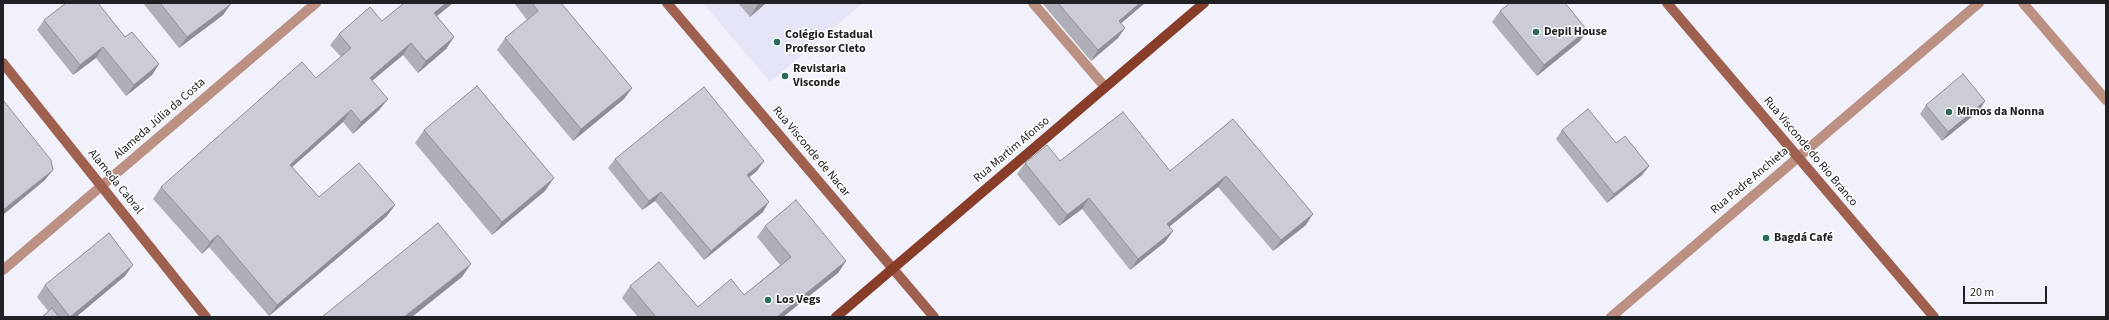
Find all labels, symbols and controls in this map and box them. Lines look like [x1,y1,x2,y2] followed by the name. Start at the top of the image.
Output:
[1544,25,1607,39] place label: Depil House
[1531,27,1541,37] marker: Depil House
[785,28,873,56] place label: Colégio Estadual Professor Cleto
[772,37,782,47] marker: Colégio Estadual Professor Cleto
[793,62,846,90] place label: Revistaria Visconde
[780,71,790,81] marker: Revistaria Visconde
[111,75,209,163] street label: Alameda Júlia da Costa
[1760,94,1860,210] street label: Rua Visconde do Rio Branco
[769,104,853,200] street label: Rua Visconde de Nacar
[1957,105,2044,119] place label: Mimos da Nonna
[1944,107,1954,117] marker: Mimos da Nonna
[971,114,1053,186] street label: Rua Martim Afonso
[1708,144,1792,218] street label: Rua Padre Anchieta
[84,147,146,217] street label: Alameda Cabral
[1774,231,1833,245] place label: Bagdá Café
[1761,233,1771,243] marker: Bagdá Café
[1965,278,2049,304] scale bar
[1970,284,1994,301] text: 20 m
[776,293,821,307] place label: Los Vegs
[763,295,773,305] marker: Los Vegs

